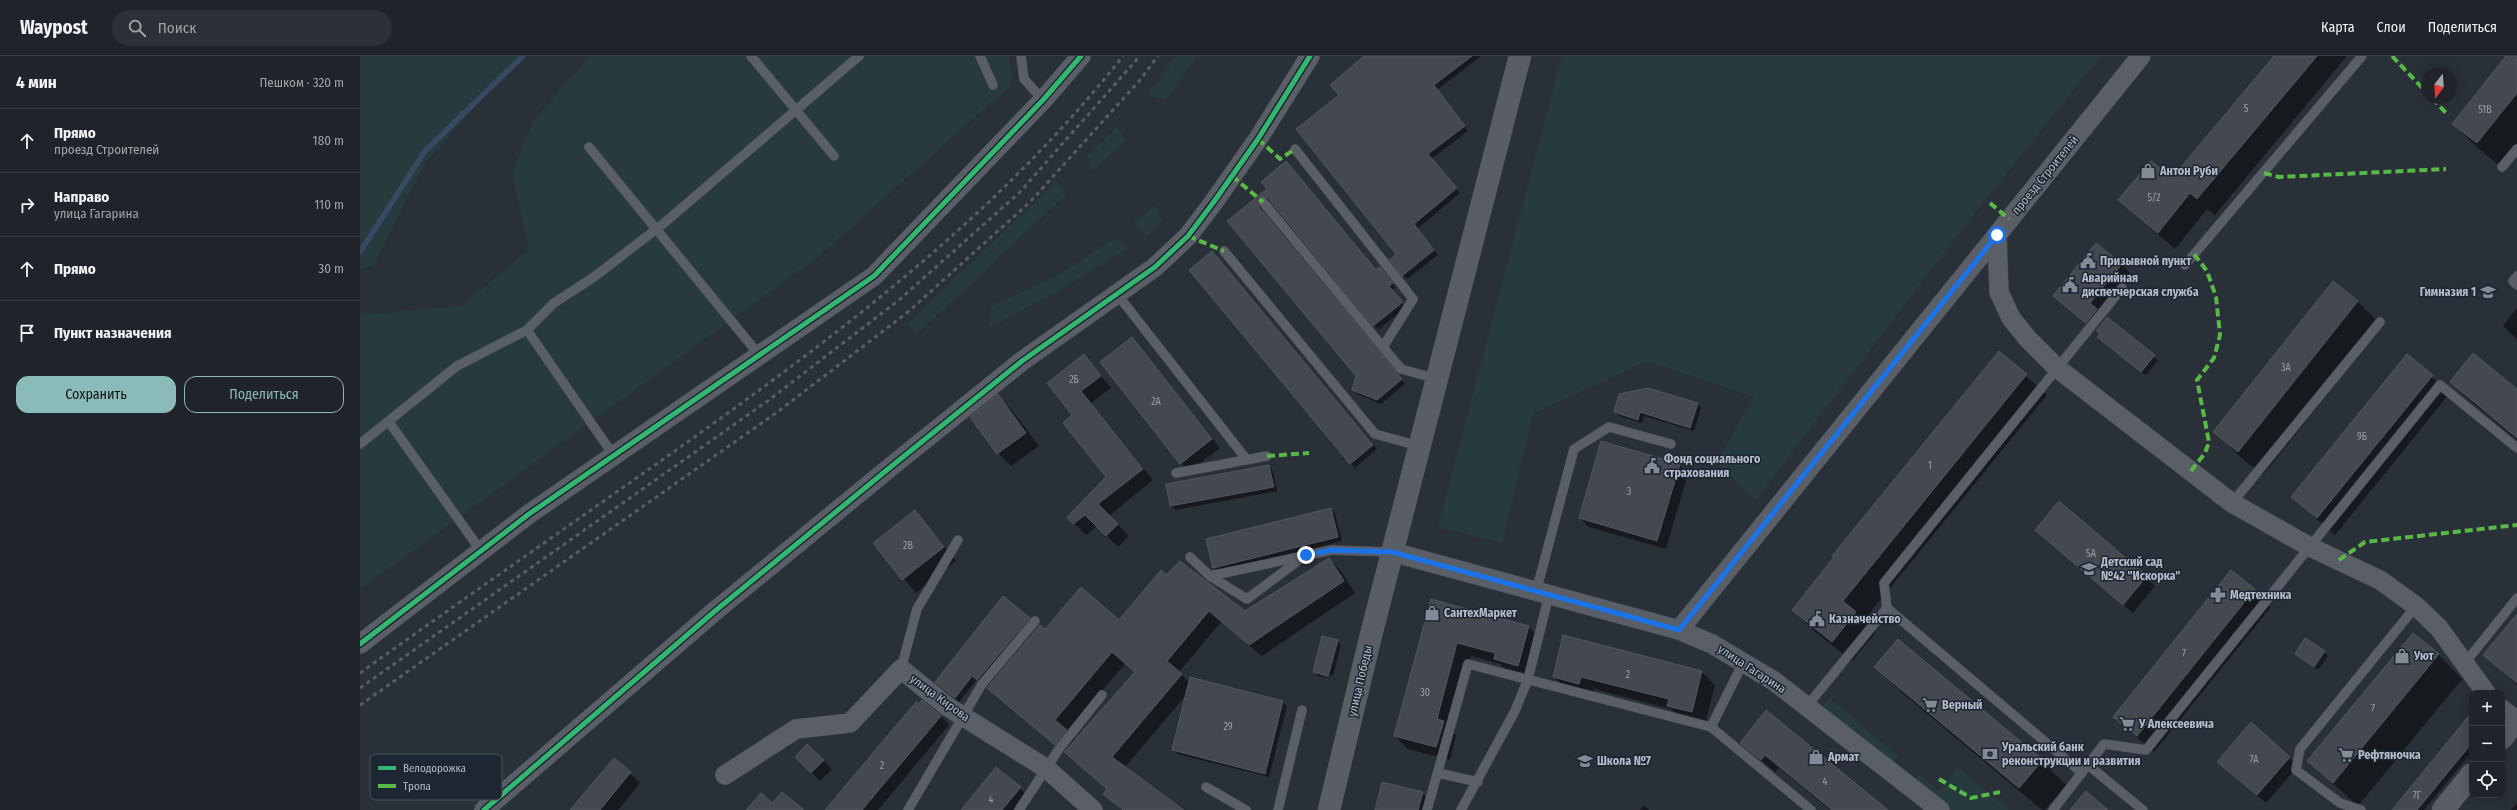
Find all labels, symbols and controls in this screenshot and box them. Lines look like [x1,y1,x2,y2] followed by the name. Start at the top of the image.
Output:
[112,10,392,46] search box
[20,16,88,39] text: Waypost
[126,17,148,39] icon: search
[158,19,196,37] text: Поиск
[2321,19,2355,36] text: Карта
[2377,19,2406,36] text: Слои
[2428,19,2497,36] text: Поделиться
[2421,68,2457,104] north arrow
[16,72,57,93] text: 4 мин
[260,75,344,90] text: Пешком · 320 m
[2244,103,2249,115] house number: 5
[2478,104,2492,116] house number: 51В
[54,124,96,142] text: Прямо
[16,130,38,152] icon: ahead
[313,133,344,148] text: 180 m
[2009,133,2081,217] street label: проезд Строителей
[54,142,159,157] text: проезд Строителей
[2139,162,2157,180] shop icon: Антон Руби
[2159,164,2218,178] place label: Антон Руби
[54,188,109,206] text: Направо
[2147,192,2161,204] house number: 5/2
[16,194,38,216] icon: right
[314,197,344,212] text: 110 m
[54,206,139,221] text: улица Гагарина
[1988,226,2006,244] route start
[2079,252,2097,270] public building icon: Призывной пункт
[2100,254,2192,268] place label: Призывной пункт
[16,258,38,280] icon: ahead
[54,260,96,278] text: Прямо
[318,261,344,276] text: 30 m
[2081,271,2199,299] place label: Аварийная диспетчерская служба
[2061,276,2079,294] public building icon: Аварийная диспетчерская служба
[2479,283,2497,301] school or university icon: Гимназия 1
[2420,285,2476,299] place label: Гимназия 1
[16,322,38,344] icon: arrive
[54,324,172,342] text: Пункт назначения
[2281,362,2292,374] house number: 3А
[1069,374,1079,386] house number: 2Б
[16,376,176,413] button: Сохранить
[184,376,344,413] button: Поделиться
[1151,396,1162,408] house number: 2А
[2357,431,2367,443] house number: 9Б
[1664,452,1761,480] place label: Фонд социального страхования
[1643,457,1661,475] public building icon: Фонд социального страхования
[1928,460,1932,472] house number: 1
[1627,486,1632,498] house number: 3
[903,540,913,552] house number: 2В
[1297,546,1315,564] route end
[2086,548,2097,560] house number: 5А
[2100,555,2180,583] place label: Детский сад №42 "Искорка"
[2080,560,2098,578] school or university icon: Детский сад №42 "Искорка"
[2209,586,2227,604] pharmacy icon: Медтехника
[2230,588,2292,602] place label: Медтехника
[1423,604,1441,622] shop icon: СантехМаркет
[1444,606,1518,620] place label: СантехМаркет
[1808,610,1826,628] public building icon: Казначейство
[1829,612,1901,626] place label: Казначейство
[1715,642,1789,696] street label: улица Гагарина
[1345,644,1375,718] street label: улица Победы
[2393,647,2411,665] shop icon: Уют
[2182,648,2186,660] house number: 7
[2413,649,2434,663] place label: Уют
[1626,669,1631,681] house number: 2
[907,672,973,724] street label: улица Кирова
[1420,687,1430,699] house number: 30
[2469,690,2505,798] map controls
[2469,690,2505,726] button: +
[1921,696,1939,714] supermarket icon: Верный
[1942,698,1982,712] place label: Верный
[2371,703,2375,715] house number: 7
[2118,715,2136,733] supermarket icon: У Алексеевича
[2138,717,2214,731] place label: У Алексеевича
[1223,721,1233,733] house number: 29
[2469,726,2505,762] button: −
[2001,740,2140,768] place label: Уральский банк реконструкции и развития
[1981,745,1999,763] bank icon: Уральский банк реконструкции и развития
[2337,746,2355,764] supermarket icon: Рефтяночка
[1807,748,1825,766] shop icon: Армат
[2358,748,2421,762] place label: Рефтяночка
[1827,750,1860,764] place label: Армат
[1576,752,1594,770] school or university icon: Школа №7
[370,754,502,800] legend
[1597,754,1651,768] place label: Школа №7
[2249,754,2259,766] house number: 7А
[880,760,885,772] house number: 2
[403,762,466,775] text: Велодорожка
[2469,762,2505,798] button: locate
[1823,776,1828,788] house number: 4
[403,780,431,793] text: Тропа
[2413,790,2422,802] house number: 7Г
[989,794,994,806] house number: 4

